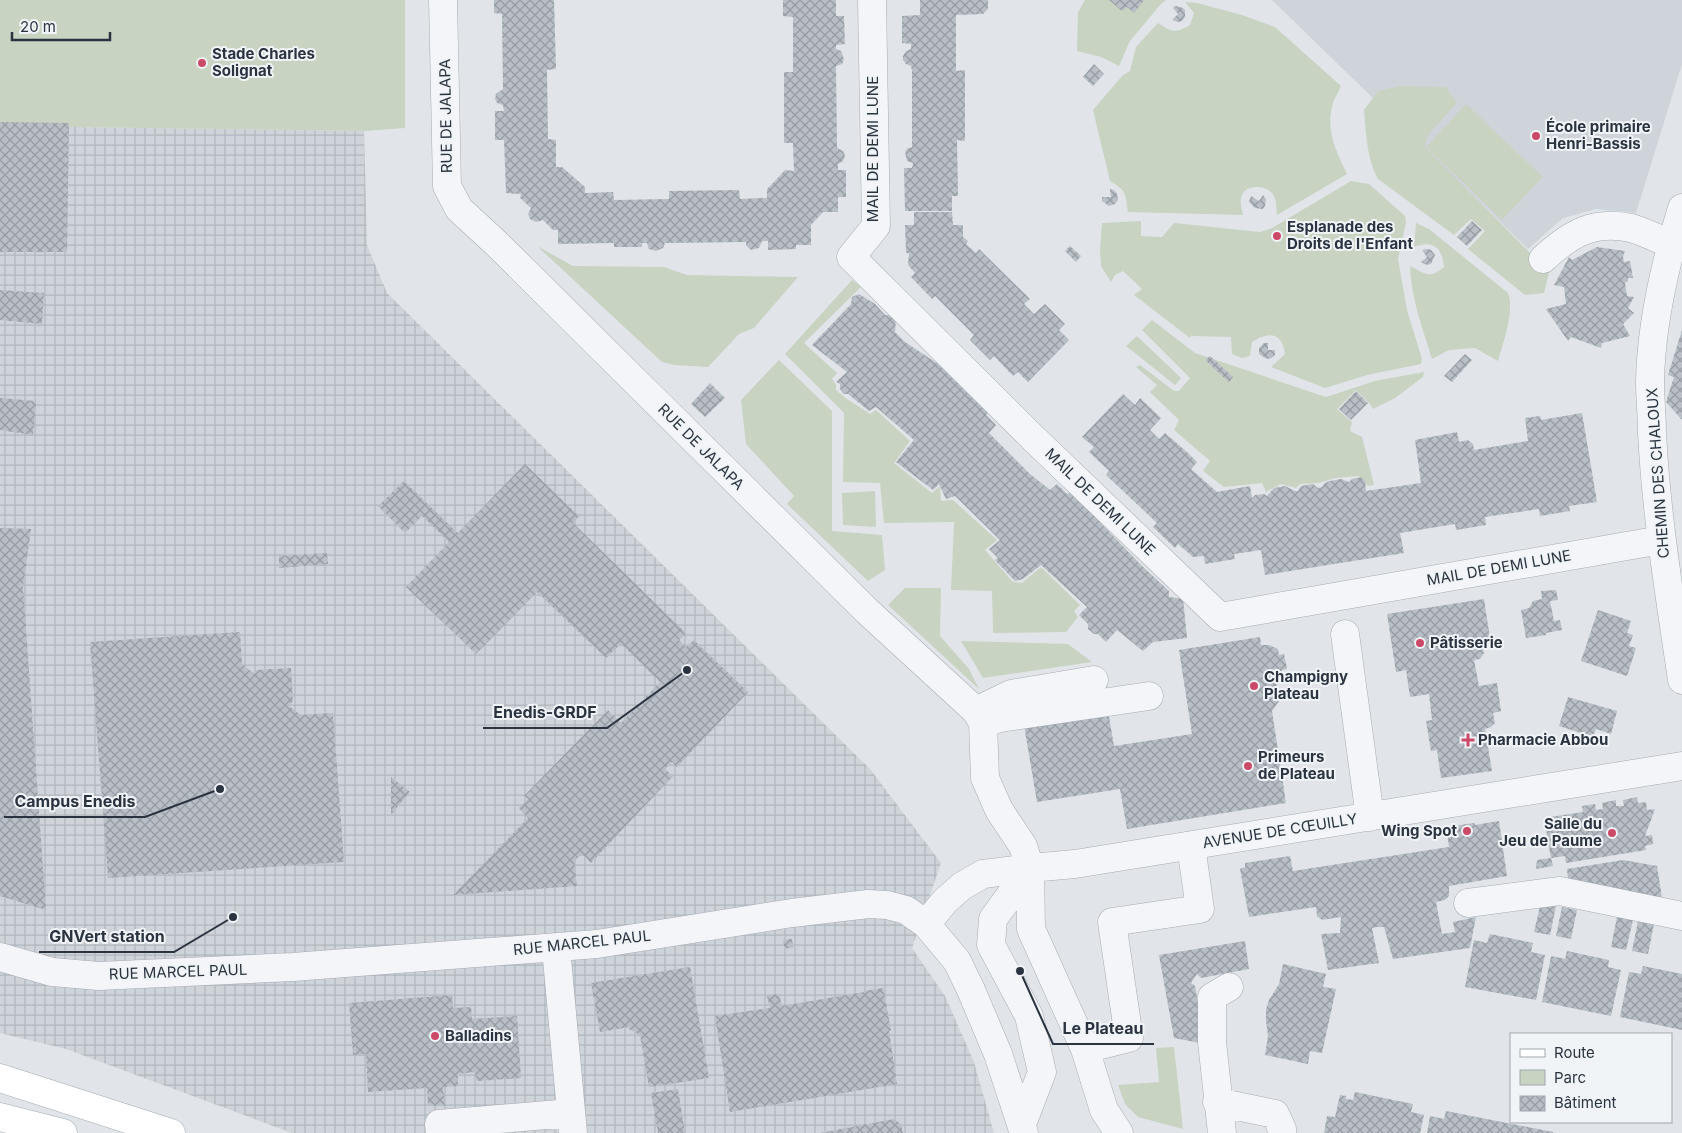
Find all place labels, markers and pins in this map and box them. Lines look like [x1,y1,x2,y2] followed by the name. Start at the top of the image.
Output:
[212,44,315,80] place label: Stade Charles Solignat
[196,57,208,69] marker: Stade Charles Solignat
[1546,117,1651,153] place label: École primaire Henri-Bassis
[1530,130,1542,142] marker: École primaire Henri-Bassis
[1287,217,1413,253] place label: Esplanade des Droits de l'Enfant
[1271,230,1283,242] marker: Esplanade des Droits de l'Enfant
[1430,633,1503,652] place label: Pâtisserie
[1414,637,1426,649] marker: Pâtisserie
[1264,667,1348,703] place label: Champigny Plateau
[1248,680,1260,692] marker: Champigny Plateau
[483,697,607,728] callout: Enedis-GRDF
[1478,730,1608,749] place label: Pharmacie Abbou
[1462,734,1474,746] marker: Pharmacie Abbou
[1258,747,1335,783] place label: Primeurs de Plateau
[1242,760,1254,772] marker: Primeurs de Plateau
[4,786,145,817] callout: Campus Enedis
[1499,814,1602,850] place label: Salle du Jeu de Paume
[1381,821,1458,840] place label: Wing Spot
[1461,825,1473,837] marker: Wing Spot
[1606,827,1618,839] marker: Salle du Jeu de Paume
[39,921,174,952] callout: GNVert station
[1053,1013,1154,1044] callout: Le Plateau
[445,1026,512,1045] place label: Balladins
[429,1030,441,1042] marker: Balladins

